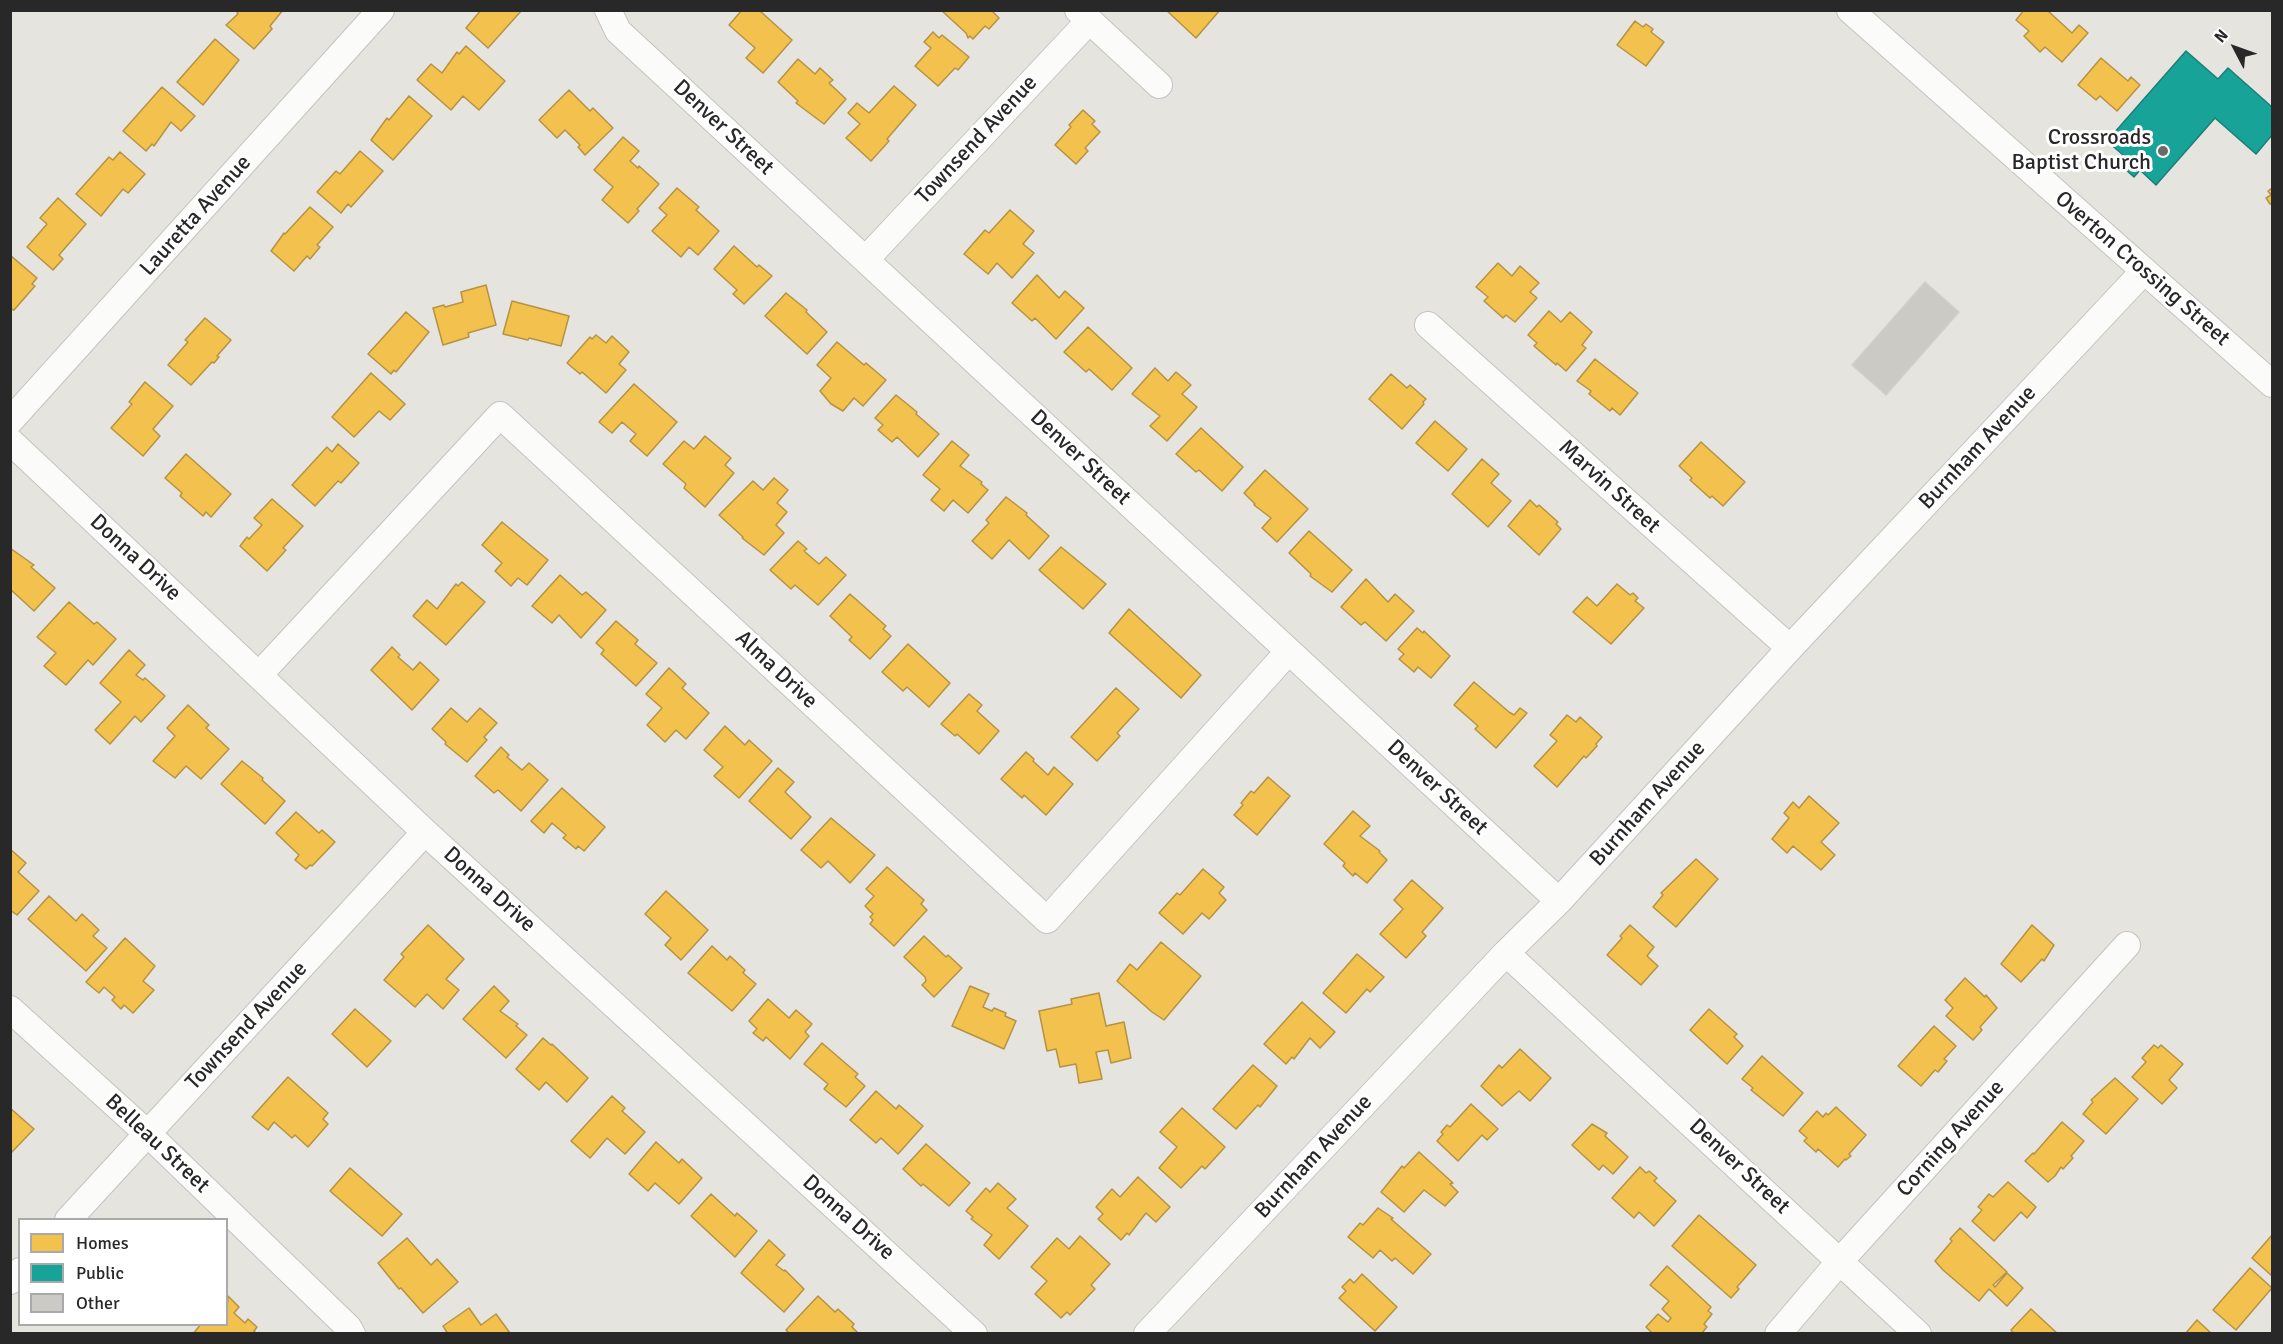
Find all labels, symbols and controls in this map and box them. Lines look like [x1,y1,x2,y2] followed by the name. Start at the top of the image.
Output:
[2205,18,2265,78] north arrow
[2210,25,2233,47] text: N
[911,70,1043,210] street label: Townsend Avenue
[667,75,779,181] street label: Denver Street
[2012,125,2151,176] place label: Crossroads Baptist Church
[2156,144,2170,158] marker: Crossroads Baptist Church
[135,150,257,282] street label: Lauretta Avenue
[2049,186,2235,352] street label: Overton Crossing Street
[1914,381,2042,515] street label: Burnham Avenue
[1024,405,1136,511] street label: Denver Street
[1553,435,1665,539] street label: Marvin Street
[84,509,186,607] street label: Donna Drive
[730,625,822,715] street label: Alma Drive
[1381,735,1493,841] street label: Denver Street
[1585,736,1711,872] street label: Burnham Avenue
[437,842,541,938] street label: Donna Drive
[181,956,313,1096] street label: Townsend Avenue
[1892,1075,2010,1203] street label: Corning Avenue
[99,1089,215,1199] street label: Belleau Street
[1250,1090,1378,1224] street label: Burnham Avenue
[1683,1114,1795,1220] street label: Denver Street
[796,1170,900,1266] street label: Donna Drive
[18,1218,228,1326] legend
[76,1232,129,1254] text: Homes
[76,1262,124,1284] text: Public
[76,1292,120,1314] text: Other

